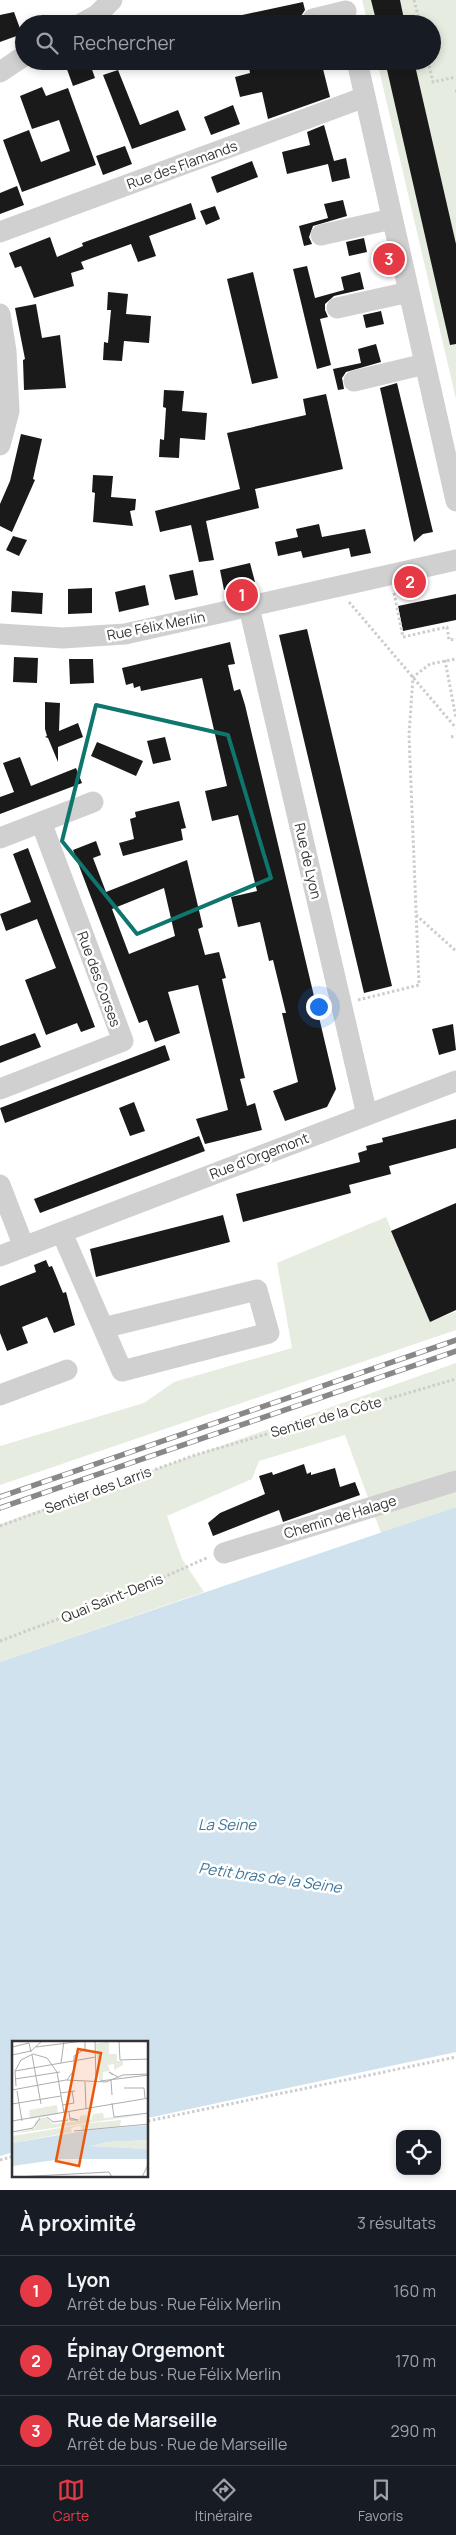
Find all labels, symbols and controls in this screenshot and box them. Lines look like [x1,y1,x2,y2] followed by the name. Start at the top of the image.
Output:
[15,15,441,70] search box
[33,29,61,57] icon: search
[73,30,175,56] text: Rechercher
[124,136,240,193] street label: Rue des Flamands
[373,240,405,278] pin: 3
[394,563,426,601] pin: 2
[226,576,258,614] pin: 1
[105,607,207,644] street label: Rue Félix Merlin
[291,821,326,901] street label: Rue de Lyon
[73,928,126,1029] street label: Rue des Corses
[306,994,332,1020] your location
[207,1128,311,1183] street label: Rue d'Orgemont
[268,1392,384,1441] street label: Sentier de la Côte
[42,1461,154,1518] street label: Sentier des Larris
[281,1490,398,1543] street label: Chemin de Halage
[58,1568,165,1627] street label: Quai Saint-Denis
[198,1814,257,1835] water label: La Seine
[197,1857,344,1898] water label: Petit bras de la Seine
[12,2041,149,2178] inset map
[396,2130,441,2175] map controls
[396,2130,441,2175] button: locate
[20,2209,136,2237] text: À proximité
[357,2212,436,2234] text: 3 résultats
[67,2267,110,2293] text: Lyon
[32,2280,40,2302] text: 1
[393,2280,436,2302] text: 160 m
[67,2293,281,2315] text: Arrêt de bus · Rue Félix Merlin
[67,2337,225,2363] text: Épinay Orgemont
[31,2350,41,2372] text: 2
[395,2350,436,2372] text: 170 m
[67,2363,281,2385] text: Arrêt de bus · Rue Félix Merlin
[67,2407,217,2433] text: Rue de Marseille
[31,2420,41,2442] text: 3
[390,2420,436,2442] text: 290 m
[67,2433,287,2455] text: Arrêt de bus · Rue de Marseille
[53,2476,89,2525] tab: Carte
[195,2476,252,2525] tab: Itinéraire
[358,2476,403,2525] tab: Favoris

